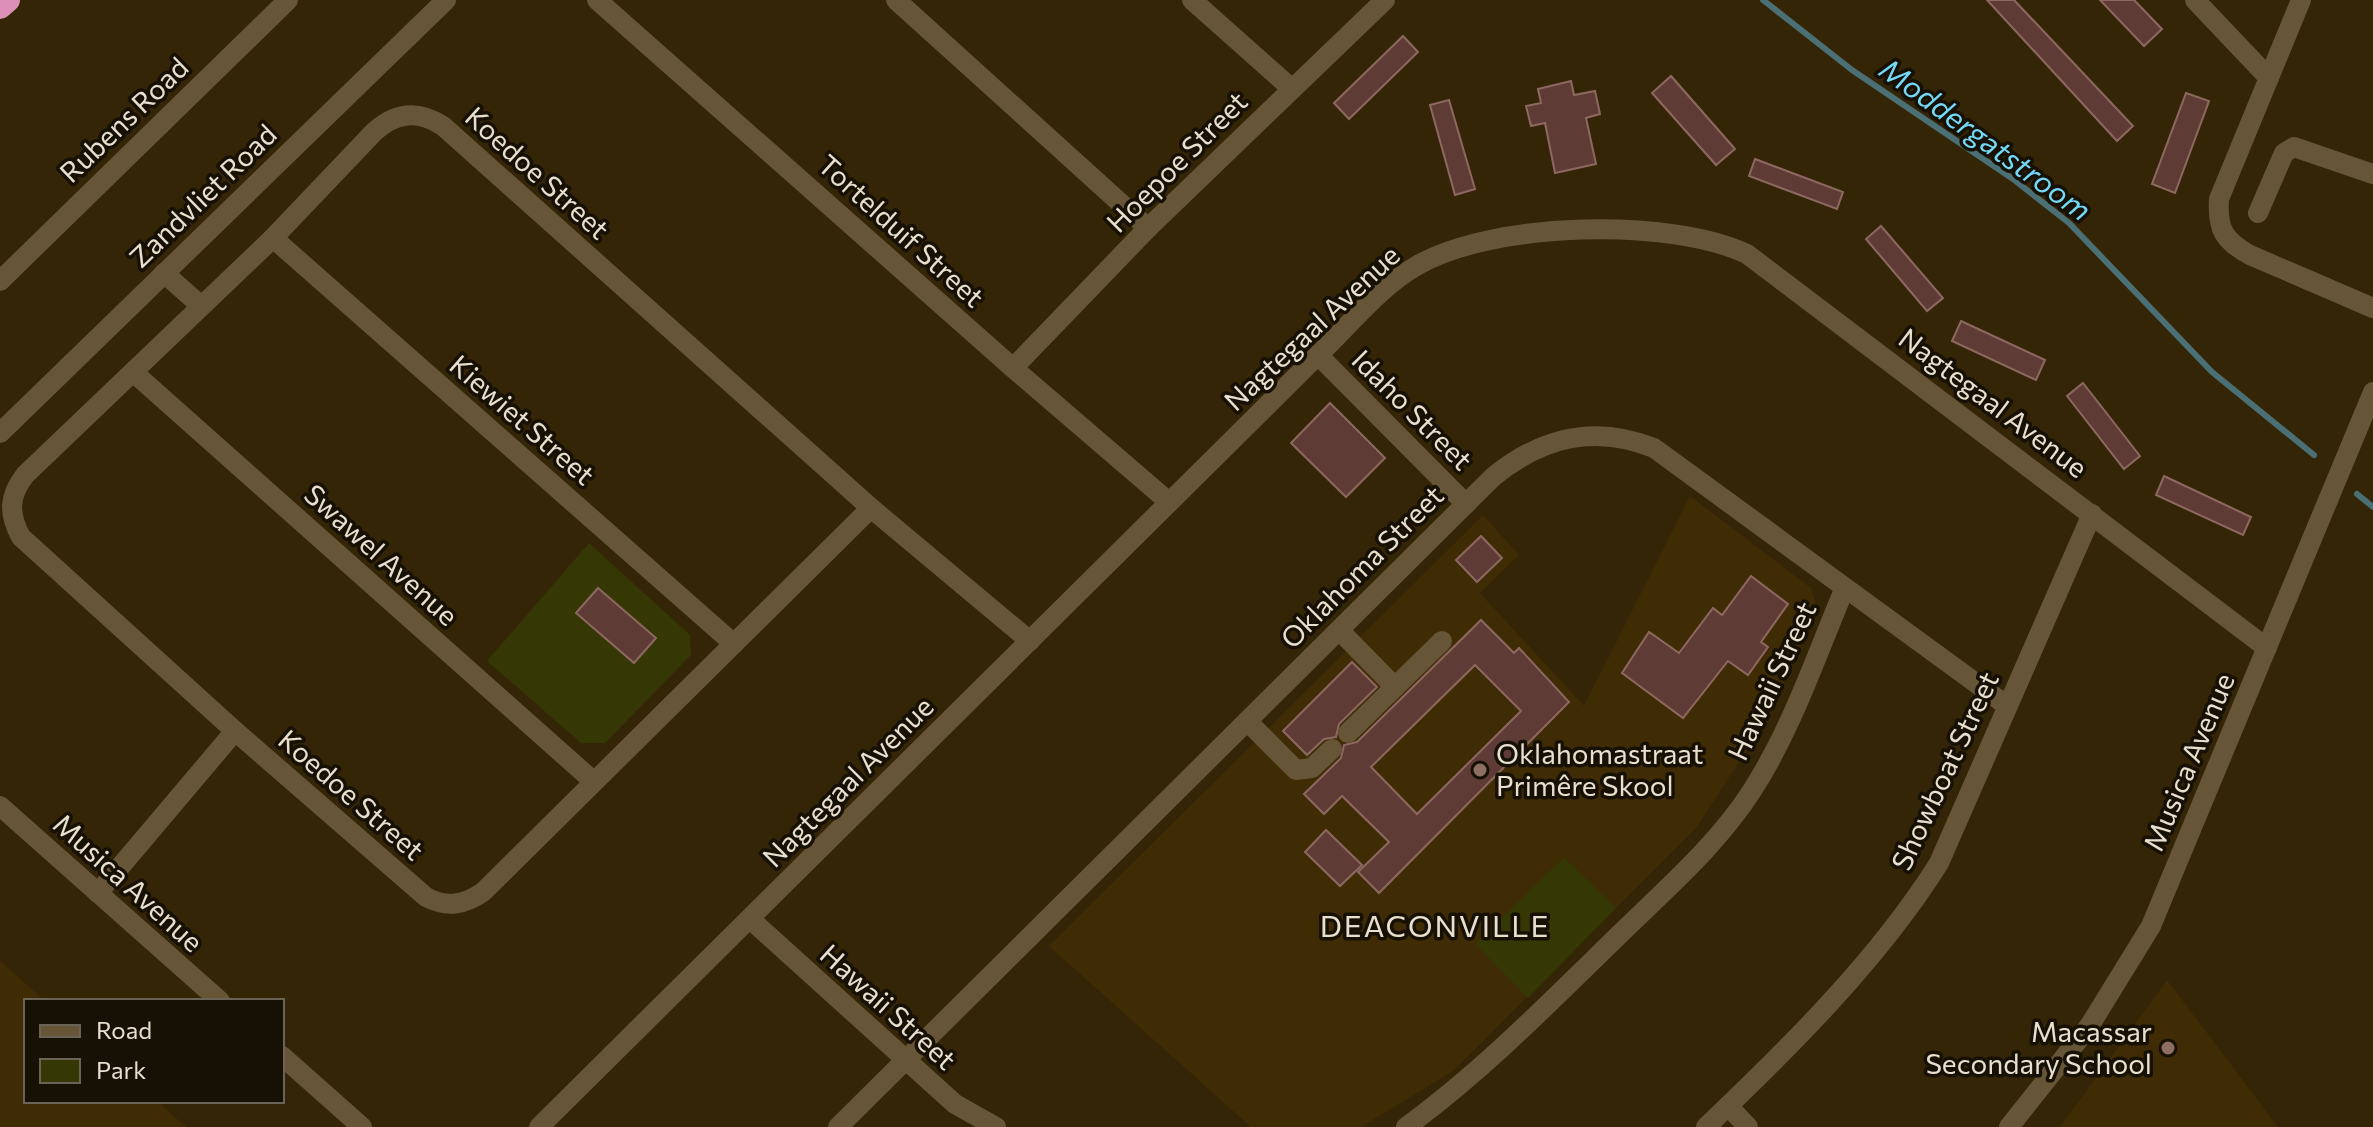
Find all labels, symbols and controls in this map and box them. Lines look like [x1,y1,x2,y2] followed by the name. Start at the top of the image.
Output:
[1873,49,2099,227] water label: Moddergatstroom
[52,50,195,189] street label: Rubens Road
[1099,84,1254,239] street label: Hoepoe Street
[459,99,616,246] street label: Koedoe Street
[122,117,283,274] street label: Zandvliet Road
[812,147,992,314] street label: Tortelduif Street
[1217,237,1406,417] street label: Nagtegaal Avenue
[1893,320,2095,484] street label: Nagtegaal Avenue
[1346,342,1480,476] street label: Idaho Street
[443,347,602,491] street label: Kiewiet Street
[298,476,465,632] street label: Swawel Avenue
[1273,478,1450,655] street label: Oklahoma Street
[1720,596,1823,765] street label: Hawaii Street
[1883,666,2005,875] street label: Showboat Street
[2135,668,2241,855] street label: Musica Avenue
[755,689,940,874] street label: Nagtegaal Avenue
[272,722,431,867] street label: Koedoe Street
[1496,736,1703,802] place label: Oklahomastraat Primêre Skool
[1471,761,1489,779] marker: Oklahomastraat Primêre Skool
[47,806,210,958] street label: Musica Avenue
[1320,906,1550,943] district label: DEACONVILLE
[814,936,964,1076] street label: Hawaii Street
[24,999,284,1103] legend
[1925,1014,2152,1080] place label: Macassar Secondary School
[96,1015,152,1044] text: Road
[2159,1039,2177,1057] marker: Macassar Secondary School
[96,1055,146,1084] text: Park

